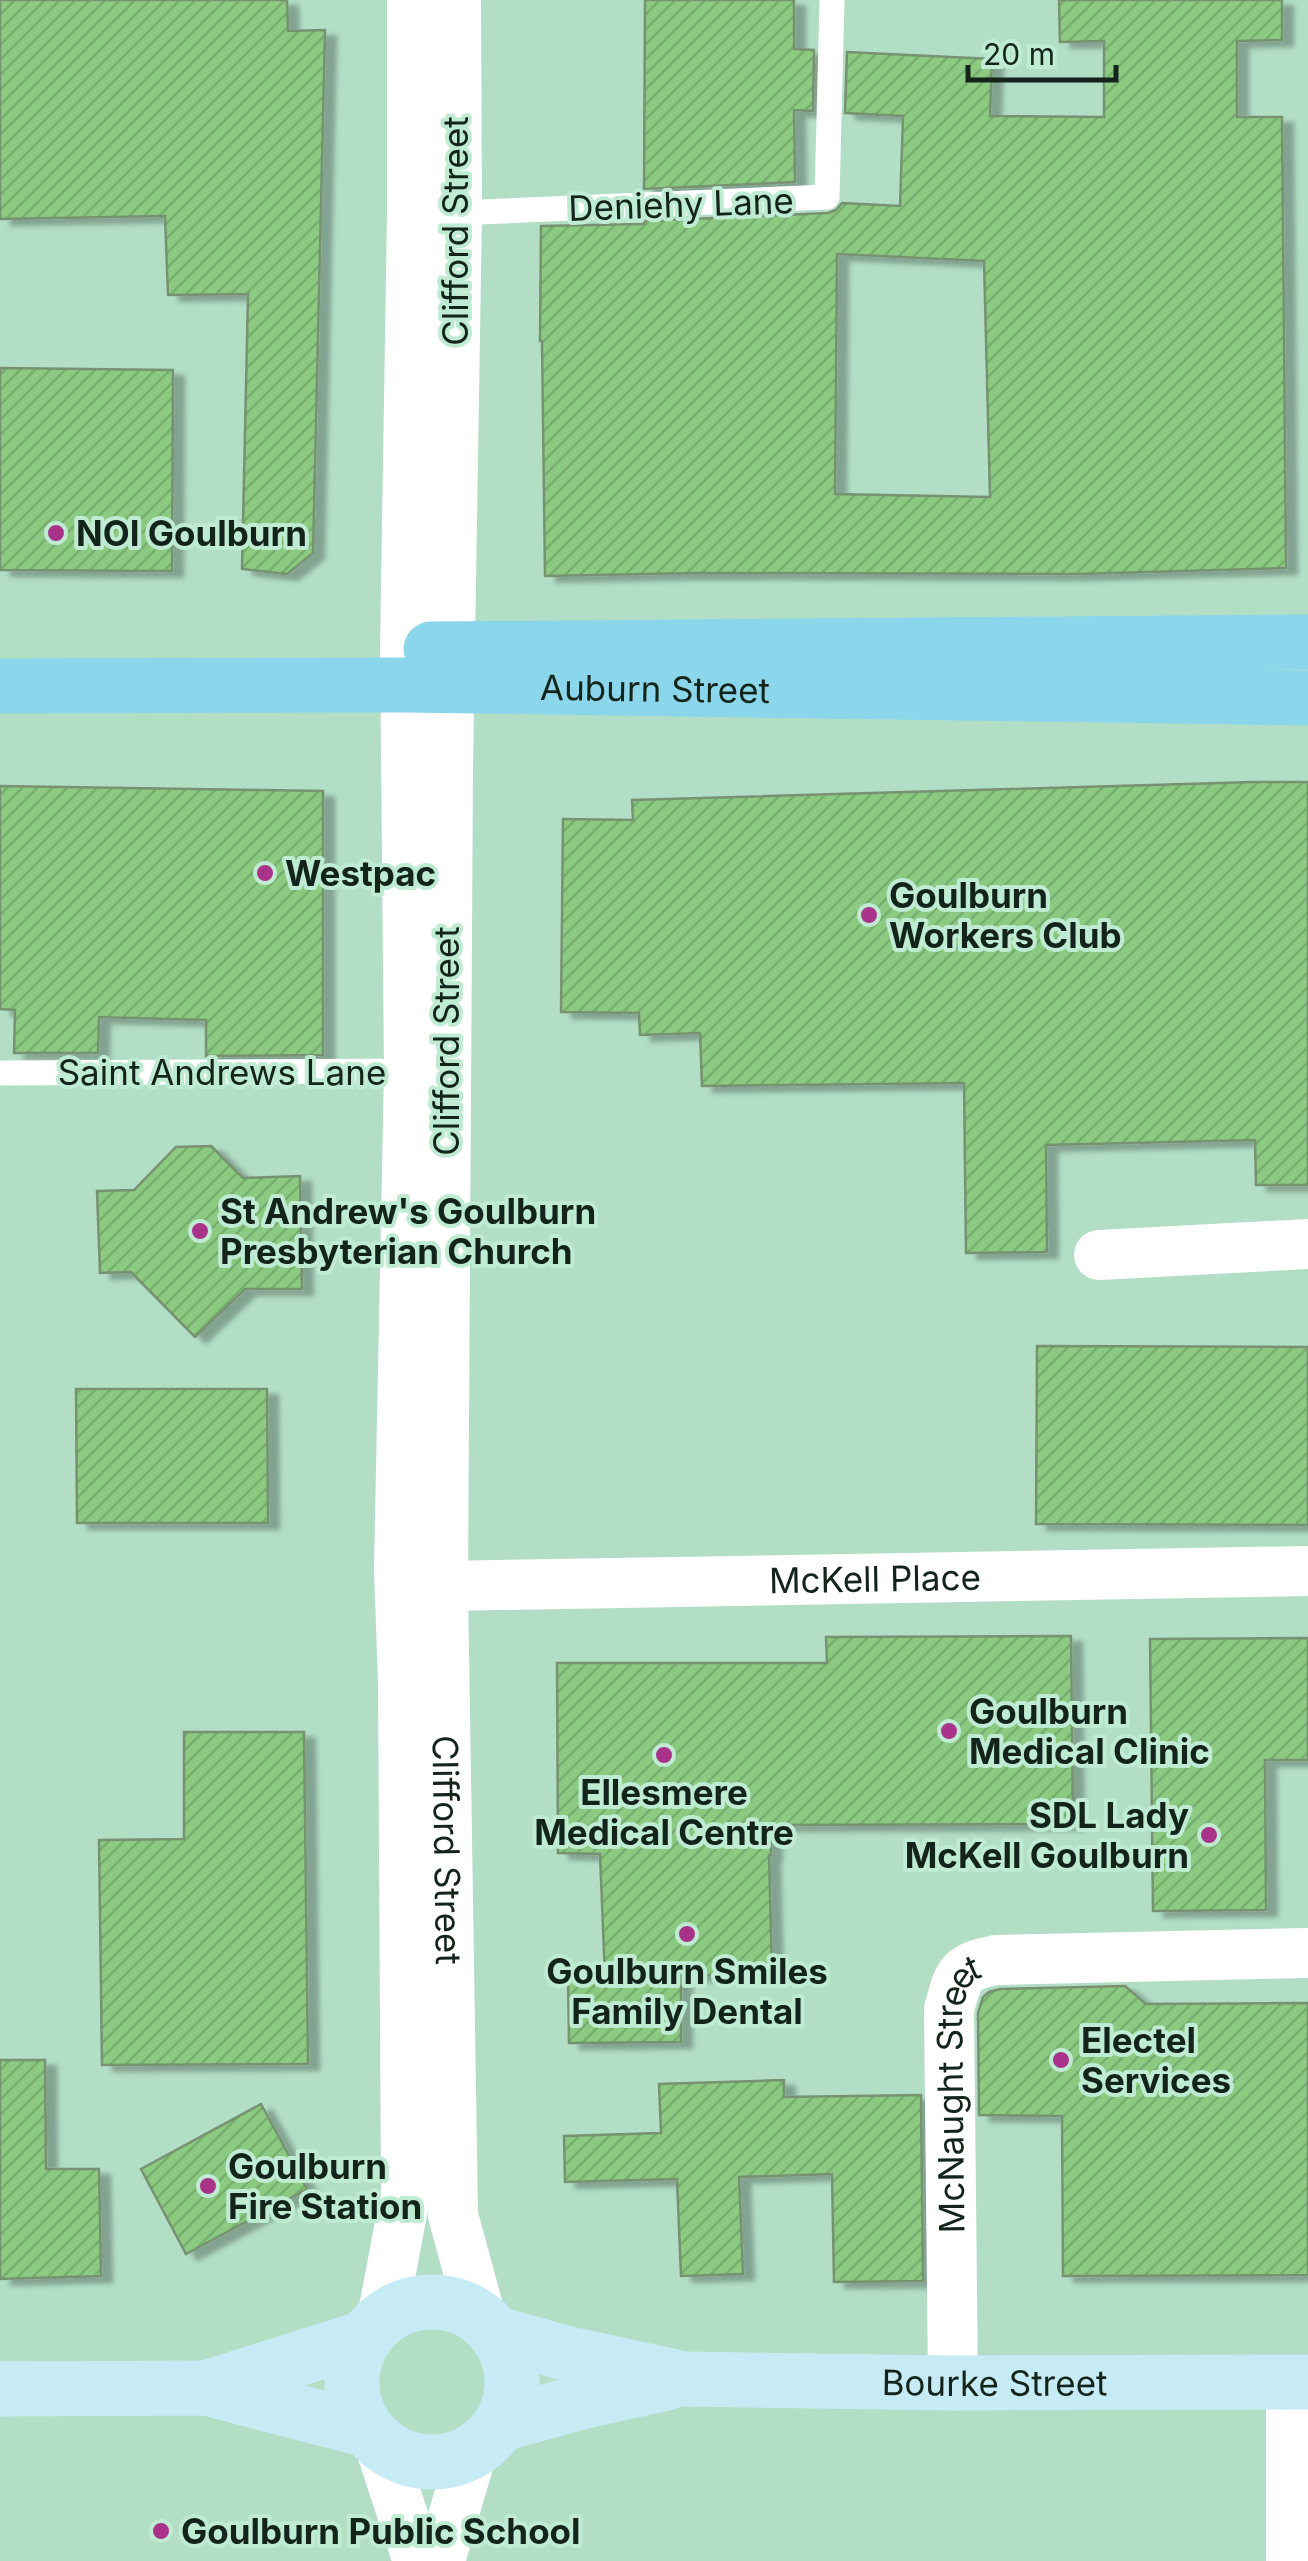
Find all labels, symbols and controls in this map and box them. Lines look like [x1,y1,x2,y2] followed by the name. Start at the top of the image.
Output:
[968,20,1116,82] scale bar
[983,36,1055,72] text: 20 m
[434,116,476,346] street label: Clifford Street
[568,179,794,229] street label: Deniehy Lane
[76,512,307,554] place label: NOI Goulburn
[45,522,67,544] marker: NOI Goulburn
[540,666,770,711] street label: Auburn Street
[285,852,436,894] place label: Westpac
[254,862,276,884] marker: Westpac
[889,874,1122,956] place label: Goulburn Workers Club
[858,904,880,926] marker: Goulburn Workers Club
[425,926,467,1156] street label: Clifford Street
[58,1051,386,1093] street label: Saint Andrews Lane
[220,1190,596,1272] place label: St Andrew's Goulburn Presbyterian Church
[189,1220,211,1242] marker: St Andrew's Goulburn Presbyterian Church
[769,1556,981,1601] street label: McKell Place
[969,1690,1210,1772] place label: Goulburn Medical Clinic
[938,1720,960,1742] marker: Goulburn Medical Clinic
[424,1735,470,1965] street label: Clifford Street
[653,1744,675,1766] marker: Ellesmere Medical Centre
[534,1771,794,1853] place label: Ellesmere Medical Centre
[905,1794,1189,1876] place label: SDL Lady McKell Goulburn
[1198,1824,1220,1846] marker: SDL Lady McKell Goulburn
[676,1923,698,1945] marker: Goulburn Smiles Family Dental
[928,1945,986,2234] street label: McNaught Street
[546,1950,828,2032] place label: Goulburn Smiles Family Dental
[1081,2019,1231,2101] place label: Electel Services
[1050,2049,1072,2071] marker: Electel Services
[228,2145,422,2227] place label: Goulburn Fire Station
[197,2175,219,2197] marker: Goulburn Fire Station
[881,2361,1108,2404] street label: Bourke Street
[181,2510,581,2552] place label: Goulburn Public School
[150,2520,172,2542] marker: Goulburn Public School

